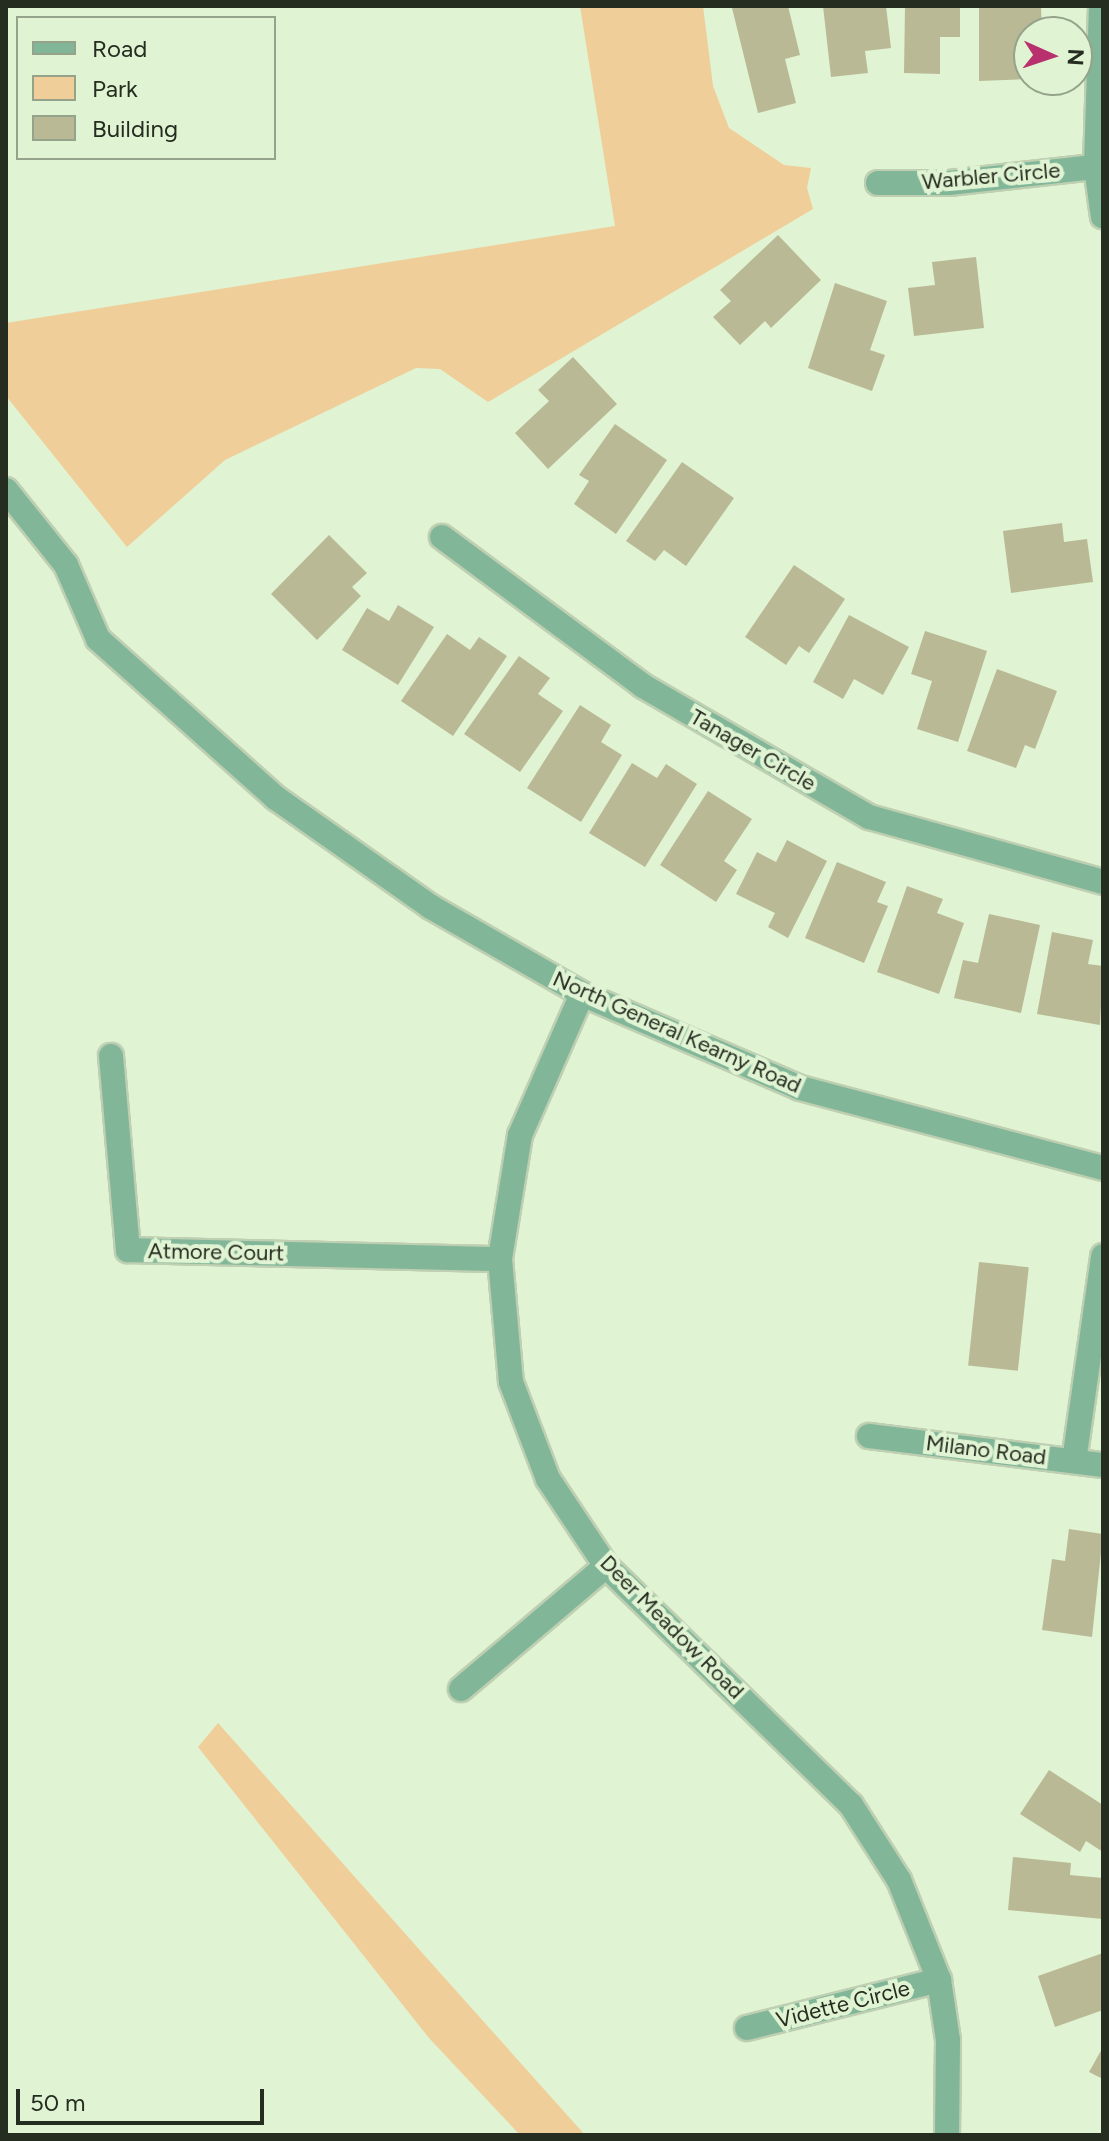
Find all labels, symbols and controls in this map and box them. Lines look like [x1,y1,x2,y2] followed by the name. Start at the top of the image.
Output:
[16,16,276,160] legend
[1013,16,1093,96] north arrow
[92,34,147,63] text: Road
[1062,48,1089,66] text: N
[92,74,138,103] text: Park
[92,114,178,143] text: Building
[921,157,1061,195] street label: Warbler Circle
[686,703,820,797] street label: Tanager Circle
[549,965,805,1099] street label: North General Kearny Road
[148,1238,284,1266] street label: Atmore Court
[924,1430,1048,1470] street label: Milano Road
[595,1550,749,1704] street label: Deer Meadow Road
[774,1975,912,2033] street label: Vidette Circle
[20,2073,268,2123] scale bar
[30,2088,86,2117] text: 50 m

